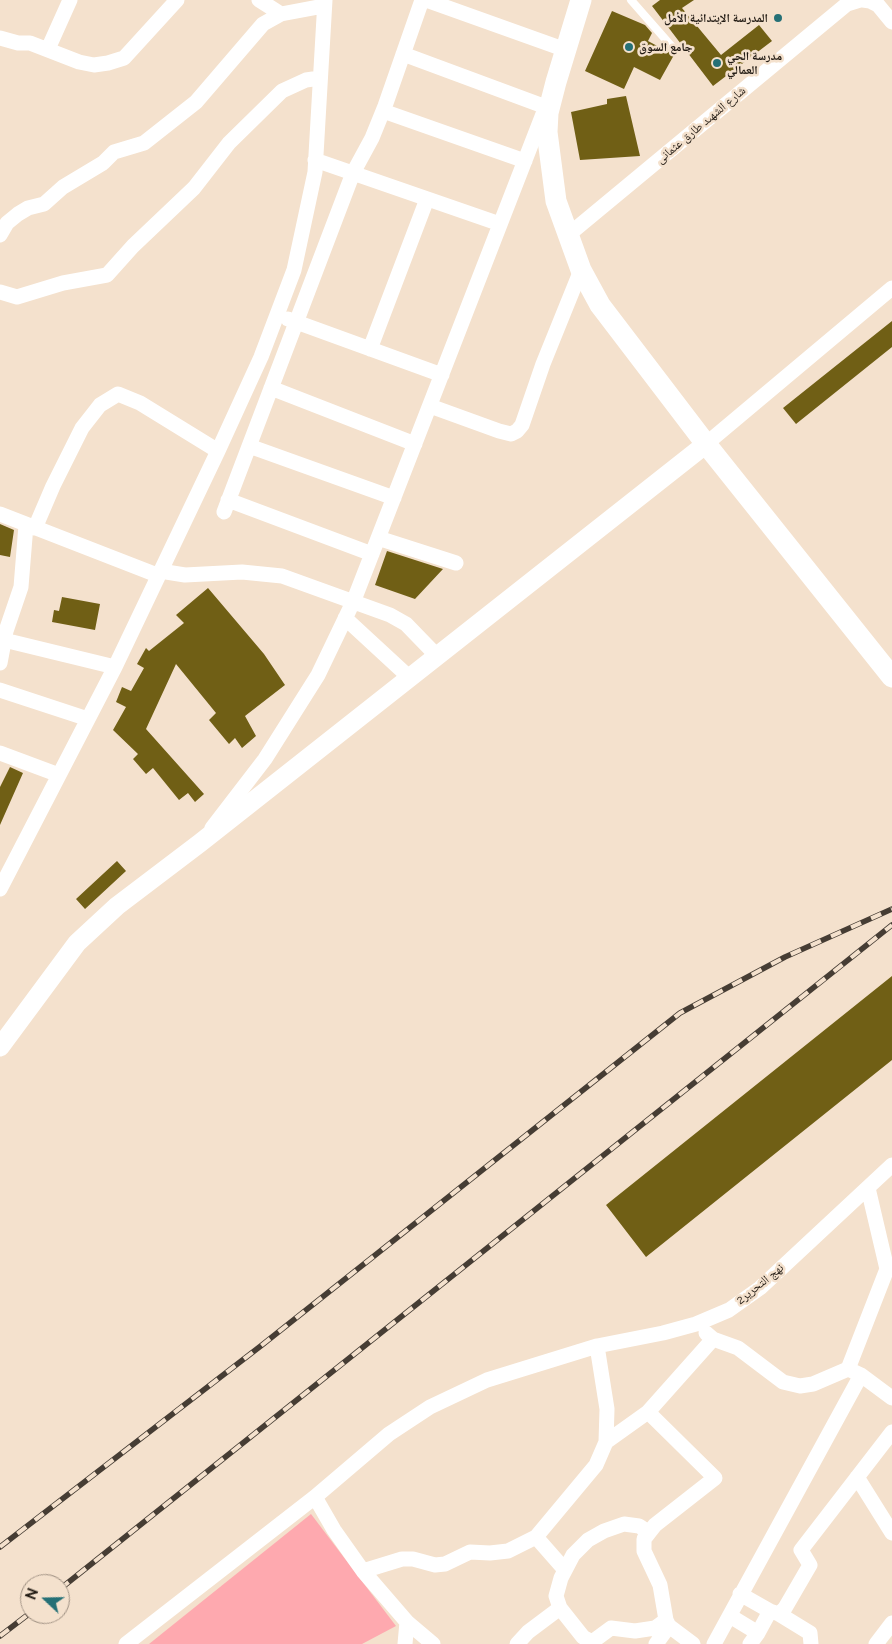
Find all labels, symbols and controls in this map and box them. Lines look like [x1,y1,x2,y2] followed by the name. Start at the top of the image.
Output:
[664,11,768,25] place label: المدرسة الإبتدائية الأمل
[772,12,784,24] marker: المدرسة الإبتدائية الأمل
[639,40,693,54] place label: جامع السوق
[623,41,635,53] marker: جامع السوق
[727,49,782,77] place label: مدرسة الحي العمالي
[711,57,723,69] marker: مدرسة الحي العمالي
[653,83,749,167] street label: شارع الشهىد طارق عثمانى
[733,1261,787,1307] street label: نهج التحرير2
[20,1574,70,1624] north arrow
[23,1586,41,1602] text: N

